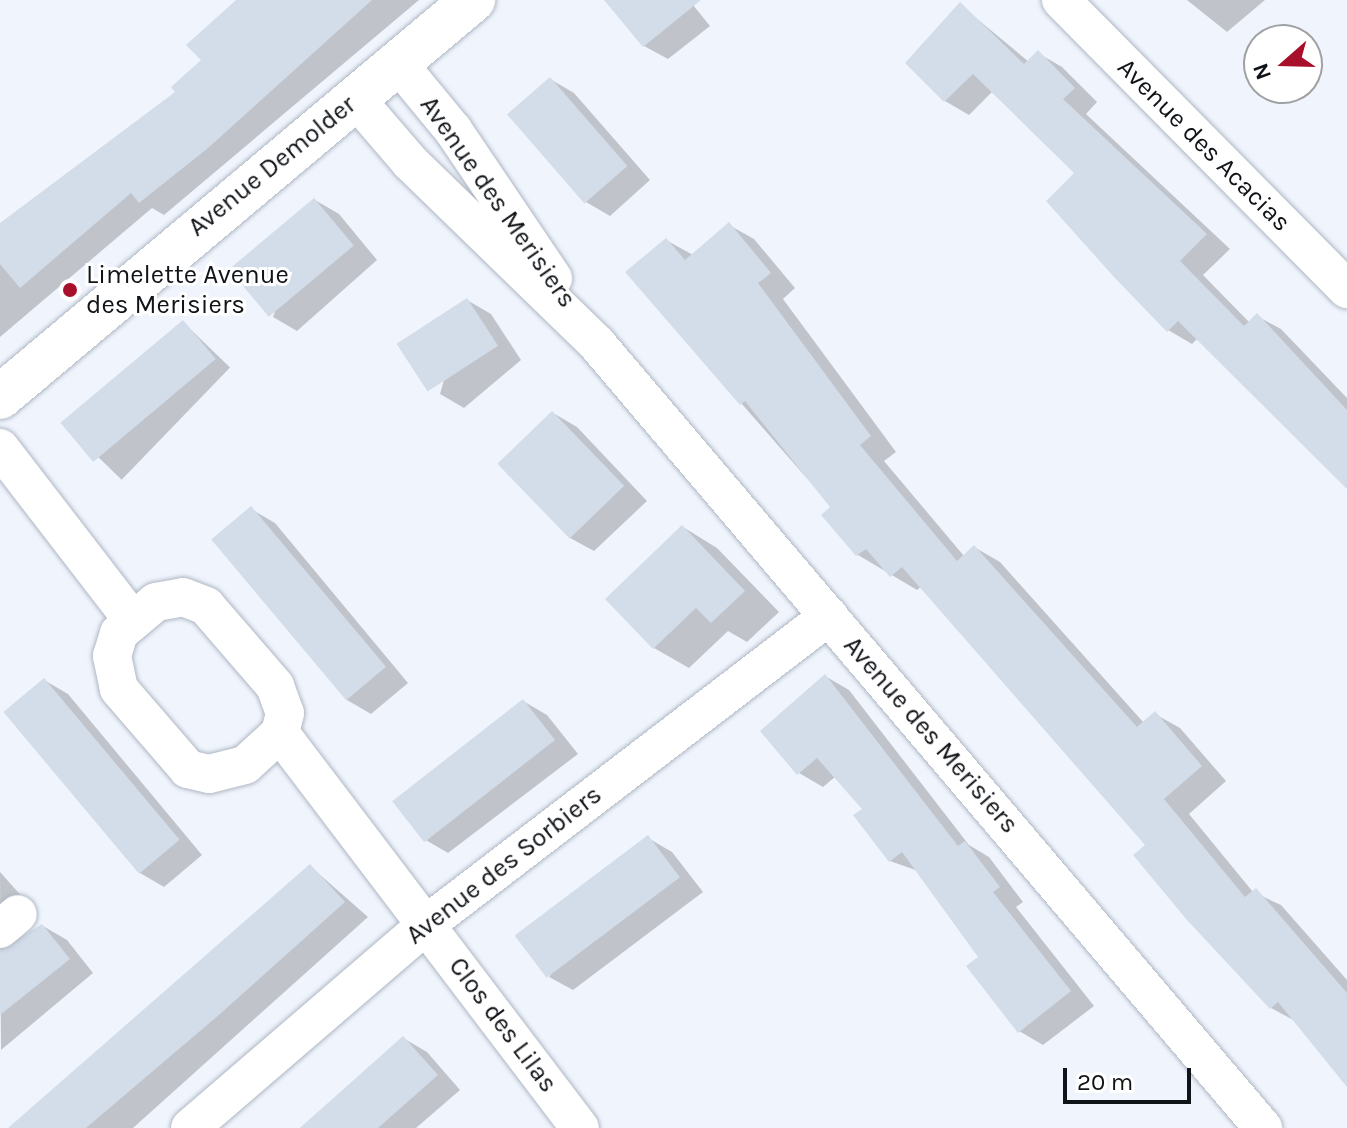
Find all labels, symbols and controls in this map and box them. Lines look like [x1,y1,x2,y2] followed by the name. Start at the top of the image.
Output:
[1243,24,1323,104] north arrow
[1111,52,1297,238] street label: Avenue des Acacias
[1247,60,1277,83] text: N
[182,89,362,243] street label: Avenue Demolder
[413,90,583,314] street label: Avenue des Merisiers
[86,259,289,320] place label: Limelette Avenue des Merisiers
[61,281,79,299] marker: Limelette Avenue des Merisiers
[837,630,1025,840] street label: Avenue des Merisiers
[400,779,608,951] street label: Avenue des Sorbiers
[442,951,564,1099] street label: Clos des Lilas
[1067,1052,1195,1102] scale bar
[1077,1068,1133,1096] text: 20 m

